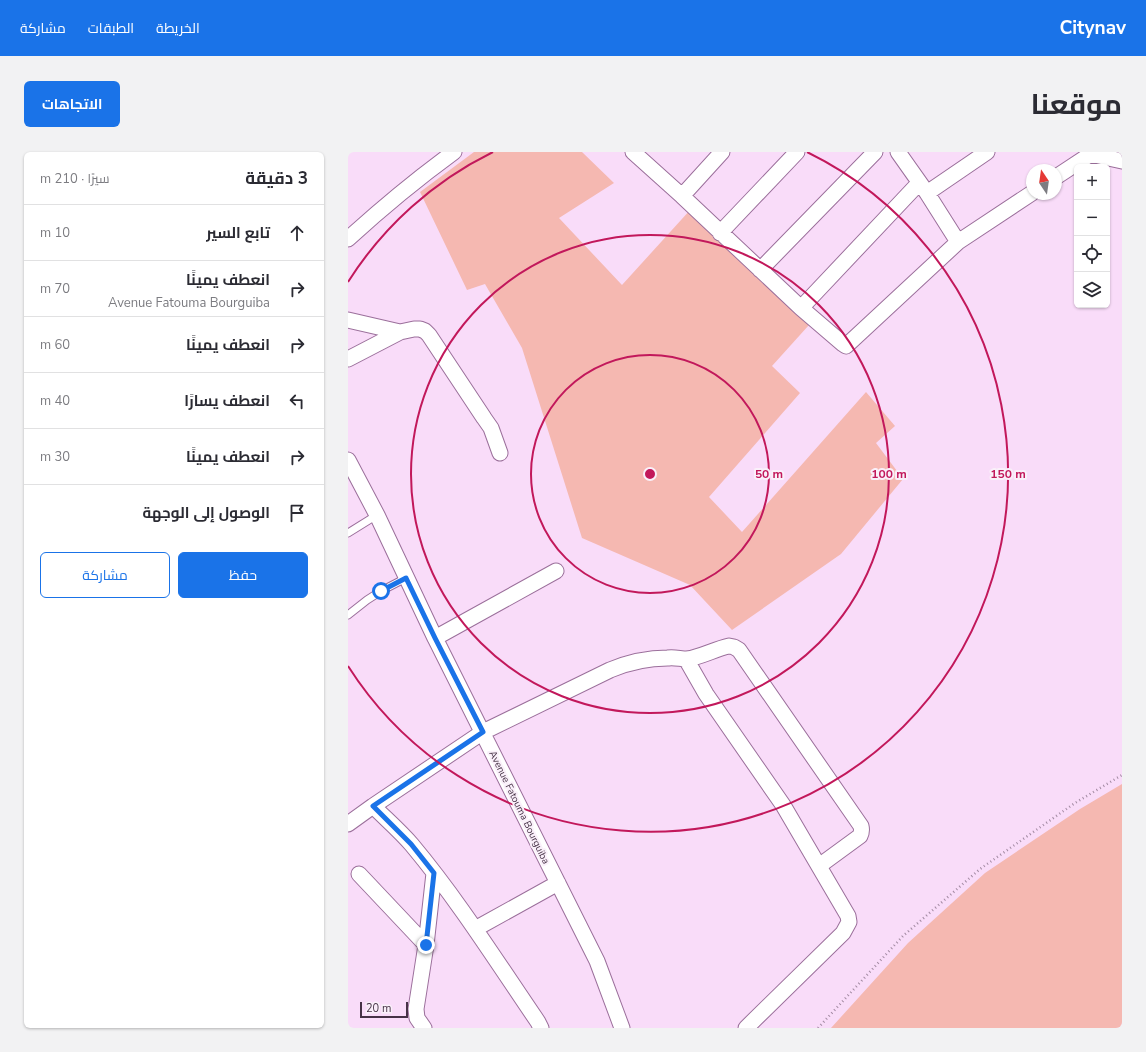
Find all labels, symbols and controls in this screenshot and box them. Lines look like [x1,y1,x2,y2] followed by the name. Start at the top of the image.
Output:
[1059,15,1126,41] text: Citynav
[20,19,66,38] text: مشاركة
[88,19,134,38] text: الطبقات
[156,19,200,38] text: الخريطة
[24,81,120,127] button: الاتجاهات
[1031,86,1122,124] text: موقعنا
[1026,164,1062,200] north arrow
[1074,164,1110,308] map controls
[1074,164,1110,200] button: +
[245,167,308,190] text: 3 دقيقة
[40,170,110,188] text: سيرًا · 210 m
[1074,200,1110,236] button: −
[286,222,308,244] icon: ahead
[206,223,270,243] text: تابع السير
[40,224,70,242] text: 10 m
[1074,236,1110,272] button: locate
[186,270,270,290] text: انعطف يمينًا
[1074,272,1110,308] button: layers
[286,278,308,300] icon: right
[40,280,70,298] text: 70 m
[108,294,270,312] text: Avenue Fatouma Bourguiba
[286,334,308,356] icon: right
[186,335,270,355] text: انعطف يمينًا
[40,336,70,354] text: 60 m
[286,390,308,412] icon: left
[184,391,270,411] text: انعطف يسارًا
[40,392,70,410] text: 40 m
[286,446,308,468] icon: right
[186,447,270,467] text: انعطف يمينًا
[40,448,70,466] text: 30 m
[755,466,783,482] text: 50 m
[871,466,907,482] text: 100 m
[990,466,1026,482] text: 150 m
[643,467,657,481] centre of rings
[286,502,308,524] icon: arrive
[142,503,270,523] text: الوصول إلى الوجهة
[40,552,170,598] button: مشاركة
[178,552,308,598] button: حفظ
[372,582,390,600] route start
[485,748,553,867] street label: Avenue Fatouma Bourguiba
[417,936,435,954] route end
[360,1000,408,1019] scale bar
[366,1001,391,1016] text: 20 m

